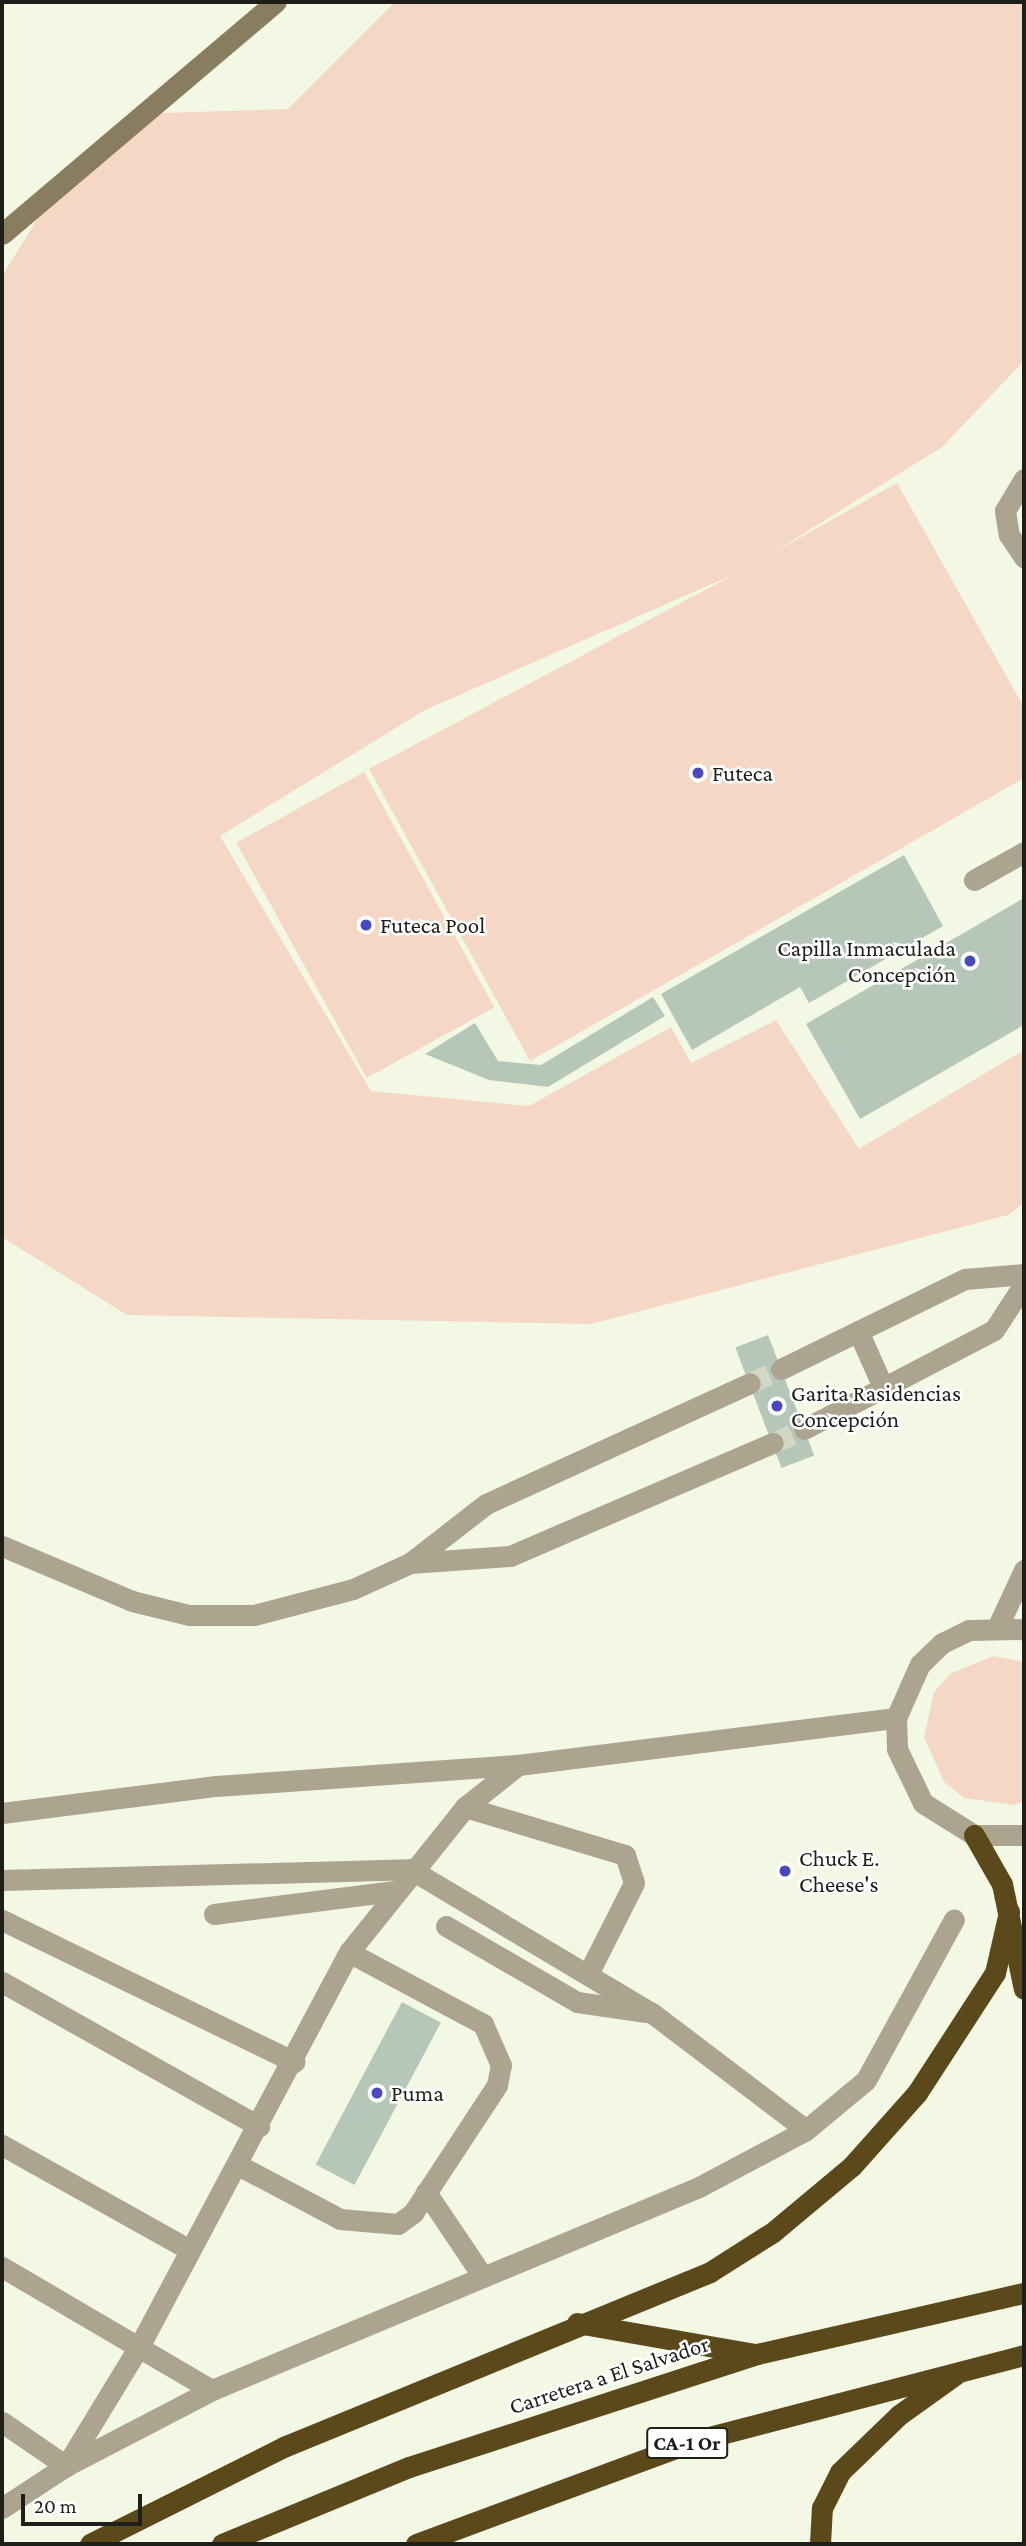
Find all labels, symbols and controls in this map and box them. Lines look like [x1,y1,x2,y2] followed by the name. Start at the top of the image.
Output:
[712,759,773,787] place label: Futeca
[690,765,706,781] marker: Futeca
[380,911,485,939] place label: Futeca Pool
[358,917,374,933] marker: Futeca Pool
[777,934,956,988] place label: Capilla Inmaculada Concepción
[962,953,978,969] marker: Capilla Inmaculada Concepción
[791,1379,961,1433] place label: Garita Rasidencias Concepción
[769,1398,785,1414] marker: Garita Rasidencias Concepción
[799,1844,880,1898] place label: Chuck E. Cheese's
[777,1863,793,1879] marker: Chuck E. Cheese's
[391,2079,444,2107] place label: Puma
[369,2085,385,2101] marker: Puma
[506,2330,712,2420] street label: Carretera a El Salvador
[645,2426,729,2460] road number: CA-1 Or
[24,2480,145,2524] scale bar
[34,2494,77,2518] text: 20 m

